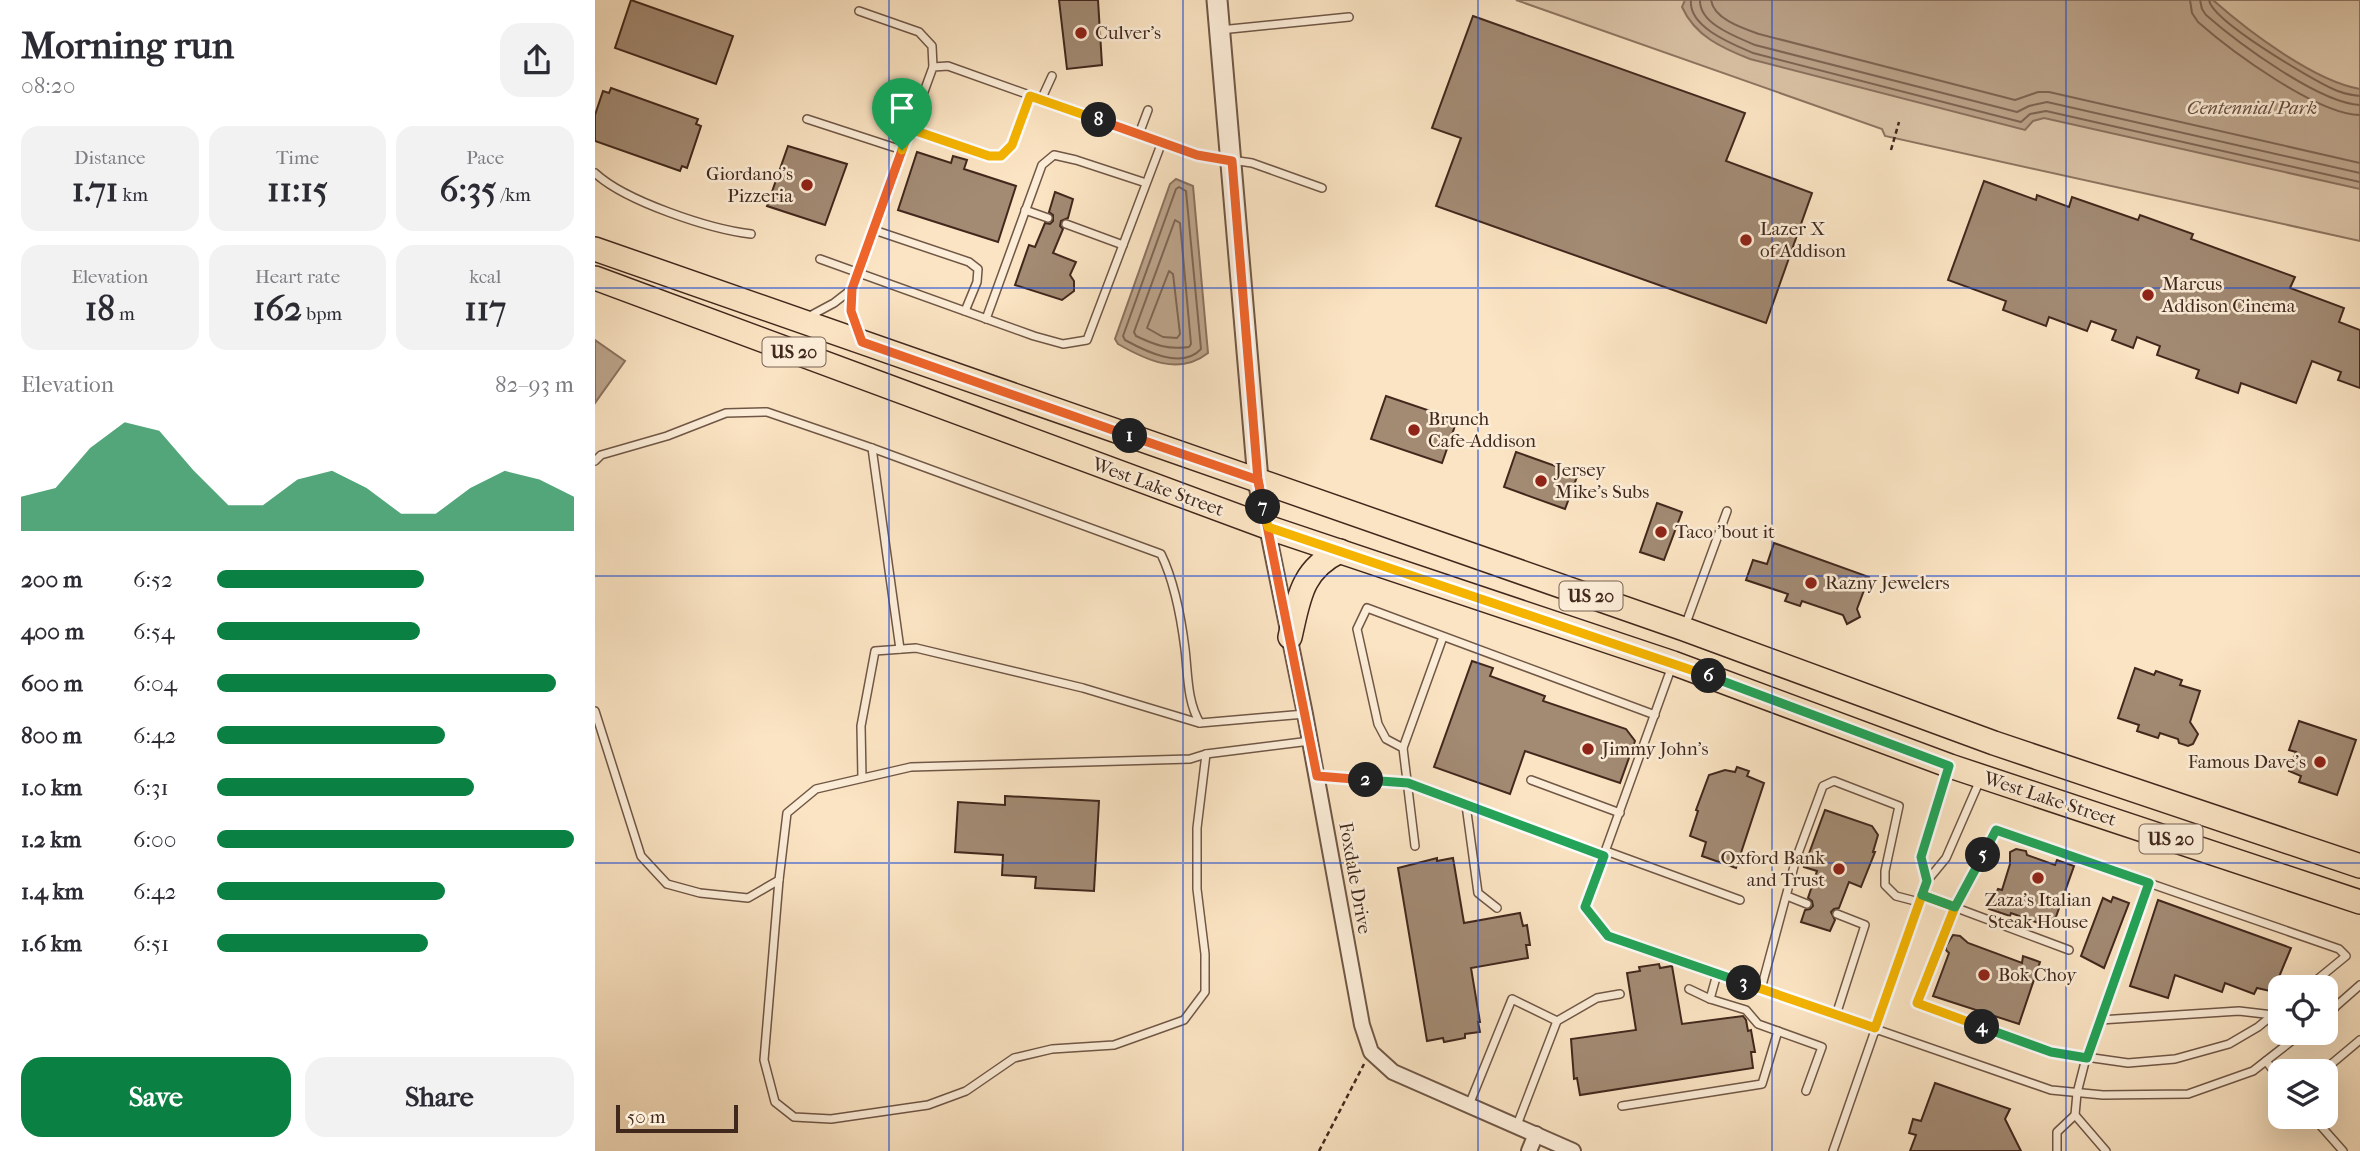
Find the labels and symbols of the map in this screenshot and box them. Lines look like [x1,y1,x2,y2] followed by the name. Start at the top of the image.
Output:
[1095,22,1161,44] place label: Culver's
[1073,25,1089,41] marker: Culver's
[872,78,932,150] pin
[2187,97,2317,119] park label: Centennial Park
[1081,102,1117,138] pin: 8
[706,163,793,207] place label: Giordano's Pizzeria
[799,177,815,193] marker: Giordano's Pizzeria
[1760,218,1846,262] place label: Lazer X of Addison
[1738,232,1754,248] marker: Lazer X of Addison
[2161,273,2296,317] place label: Marcus Addison Cinema
[2140,287,2156,303] marker: Marcus Addison Cinema
[763,338,825,366] road number: US 20
[1428,408,1536,452] place label: Brunch Cafe-Addison
[1113,418,1147,453] pin: 1
[1406,422,1422,438] marker: Brunch Cafe-Addison
[1088,453,1227,521] street label: West Lake Street
[1553,459,1649,503] place label: Jersey Mike's Subs
[1533,473,1549,489] marker: Jersey Mike's Subs
[1245,490,1281,524] pin: 7
[1675,521,1775,543] place label: Taco 'bout it
[1653,524,1669,540] marker: Taco 'bout it
[1825,572,1950,594] place label: Razny Jewelers
[1803,575,1819,591] marker: Razny Jewelers
[1559,582,1623,610] road number: US 20
[1691,658,1727,694] pin: 6
[1600,738,1709,760] place label: Jimmy John's
[1580,741,1596,757] marker: Jimmy John's
[2188,751,2306,773] place label: Famous Dave's
[2312,754,2328,770] marker: Famous Dave's
[1349,762,1383,798] pin: 2
[1980,767,2119,831] street label: West Lake Street
[1334,820,1376,936] street label: Foxdale Drive
[2139,824,2203,854] road number: US 20
[1965,838,2001,872] pin: 5
[1720,847,1825,891] place label: Oxford Bank and Trust
[1831,861,1847,877] marker: Oxford Bank and Trust
[2030,870,2046,886] marker: Zaza's Italian Steak House
[1984,889,2092,933] place label: Zaza's Italian Steak House
[1998,964,2077,986] place label: Bok Choy
[1727,965,1761,1000] pin: 3
[1976,967,1992,983] marker: Bok Choy
[1965,1010,1999,1044] pin: 4
[616,1102,739,1134] scale bar

